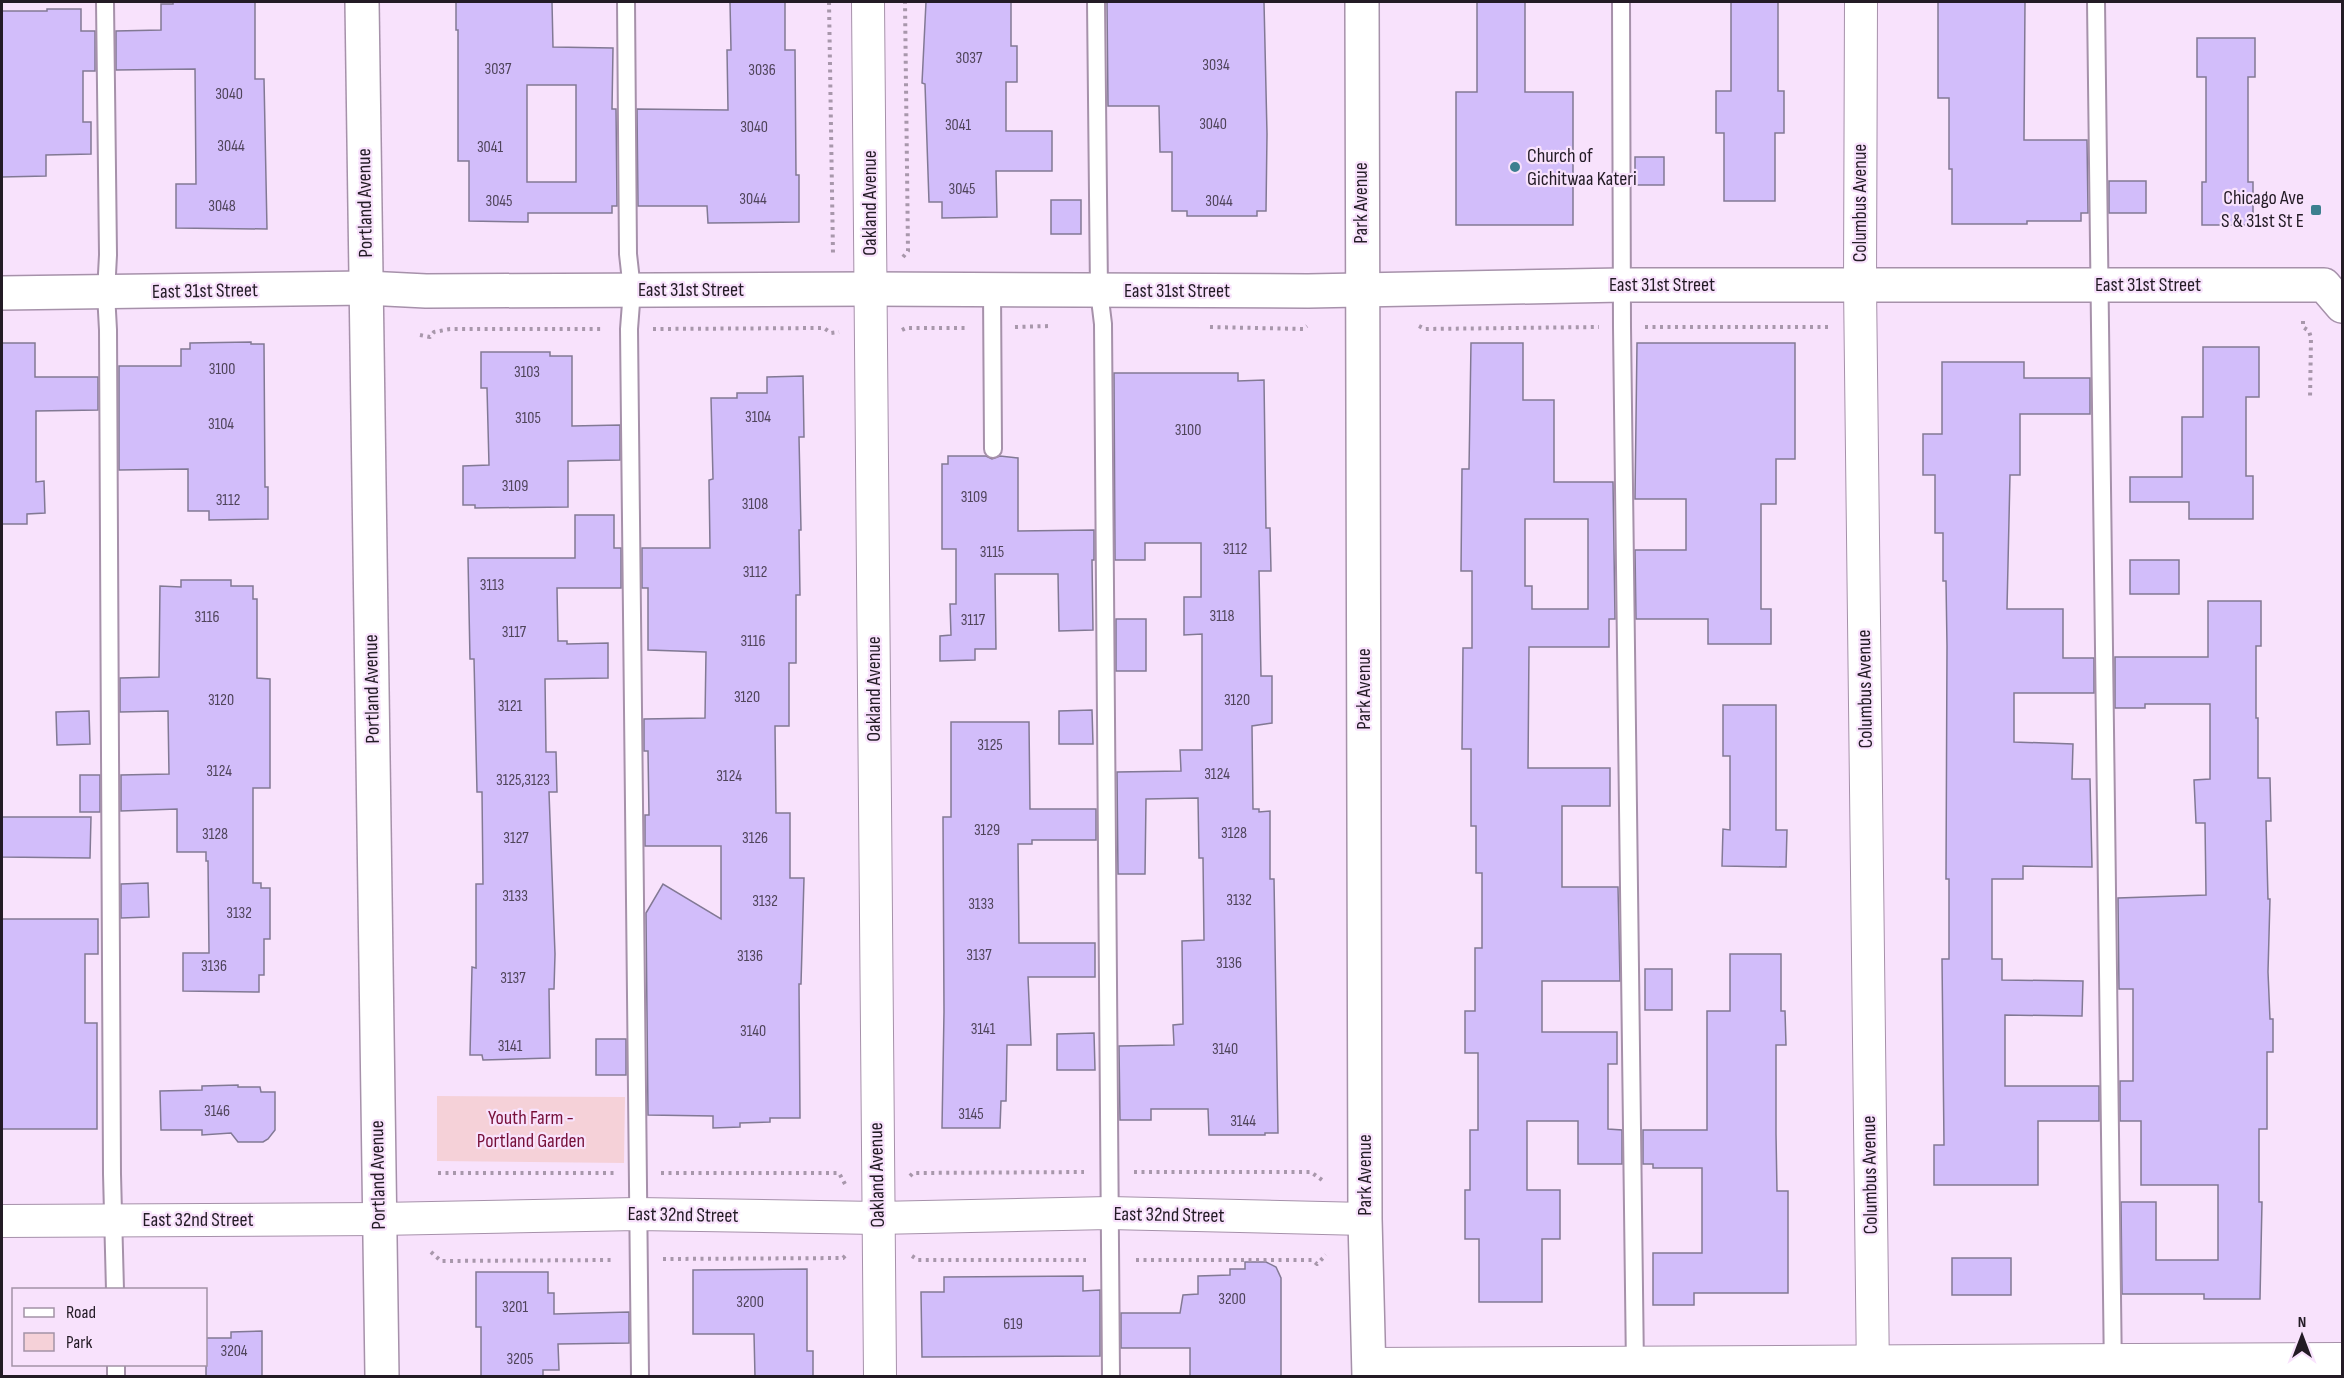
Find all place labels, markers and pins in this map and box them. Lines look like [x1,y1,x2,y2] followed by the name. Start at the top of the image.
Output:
[1527,144,1637,191] place label: Church of Gichitwaa Kateri
[1508,160,1522,174] marker: Church of Gichitwaa Kateri
[2221,186,2304,233] place label: Chicago Ave S & 31st St E
[2309,203,2323,217] marker: Chicago Ave S & 31st St E

